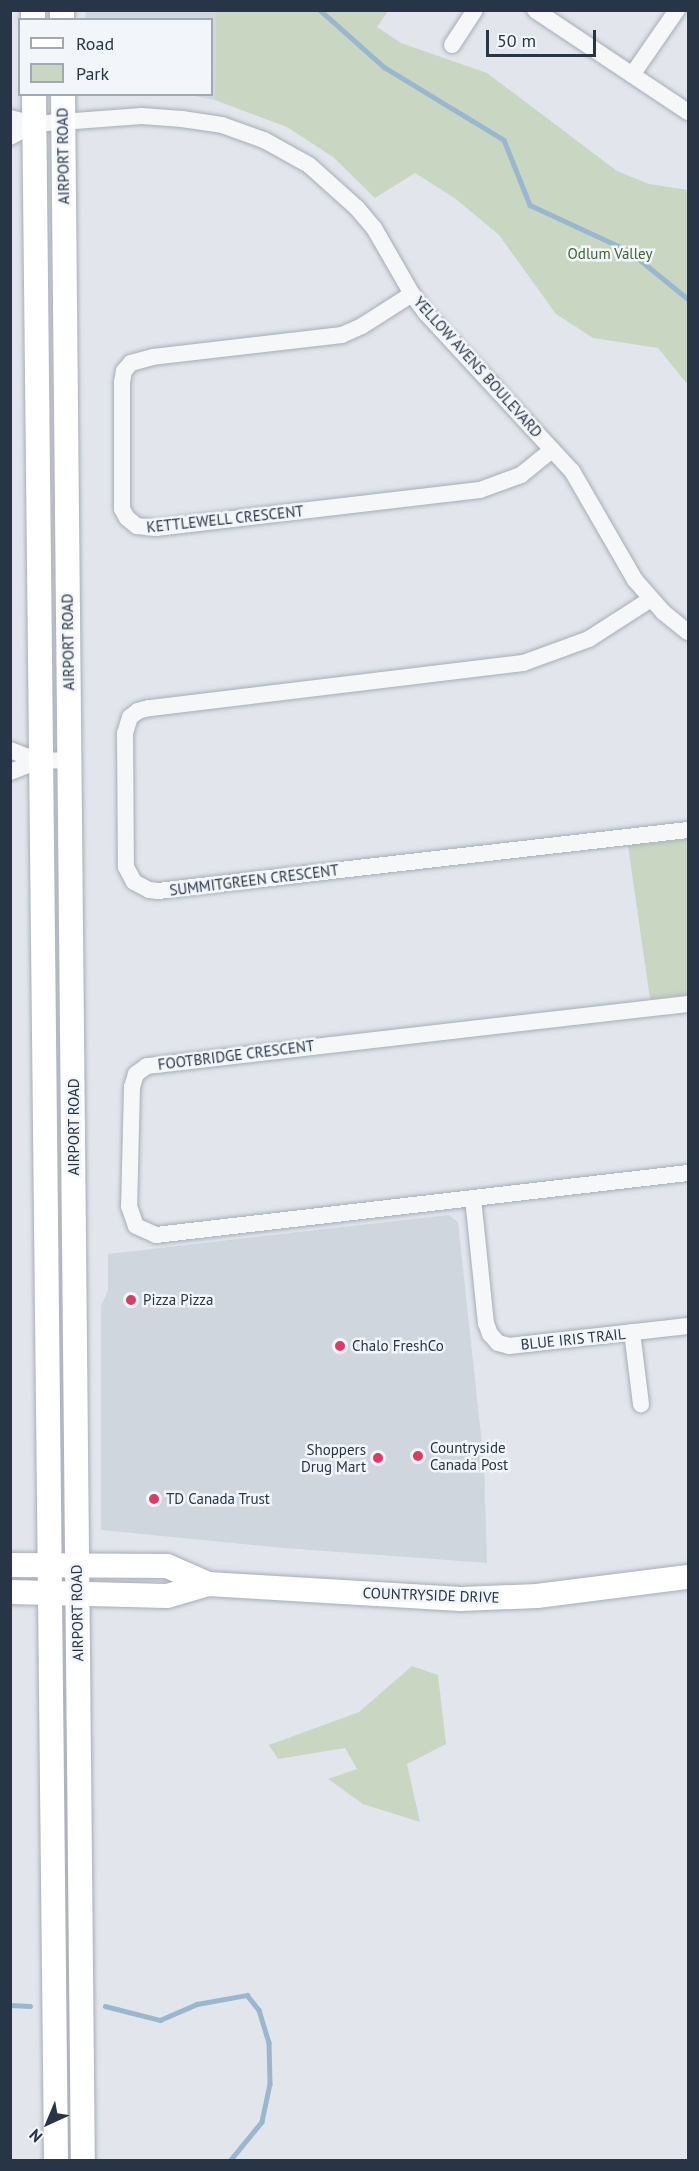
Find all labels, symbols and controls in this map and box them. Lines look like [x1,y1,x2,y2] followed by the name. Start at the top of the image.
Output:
[18,18,213,96] legend
[489,18,598,56] scale bar
[497,29,536,52] text: 50 m
[76,32,114,55] text: Road
[76,62,109,85] text: Park
[53,107,73,205] street label: AIRPORT ROAD
[567,245,653,263] park label: Odlum Valley
[410,293,546,441] street label: YELLOW AVENS BOULEVARD
[145,502,305,536] street label: KETTLEWELL CRESCENT
[58,593,78,691] street label: AIRPORT ROAD
[168,861,340,899] street label: SUMMITGREEN CRESCENT
[157,1036,315,1074] street label: FOOTBRIDGE CRESCENT
[65,1078,83,1176] street label: AIRPORT ROAD
[143,1291,214,1309] place label: Pizza Pizza
[124,1293,138,1307] marker: Pizza Pizza
[519,1325,627,1353] street label: BLUE IRIS TRAIL
[352,1337,444,1355] place label: Chalo FreshCo
[333,1339,347,1353] marker: Chalo FreshCo
[430,1438,508,1473] place label: Countryside Canada Post
[301,1440,366,1475] place label: Shoppers Drug Mart
[411,1449,425,1463] marker: Countryside Canada Post
[371,1451,385,1465] marker: Shoppers Drug Mart
[166,1490,270,1508] place label: TD Canada Trust
[147,1492,161,1506] marker: TD Canada Trust
[67,1564,87,1662] street label: AIRPORT ROAD
[362,1584,500,1606] street label: COUNTRYSIDE DRIVE
[18,2093,78,2153] north arrow
[25,2125,46,2147] text: N

